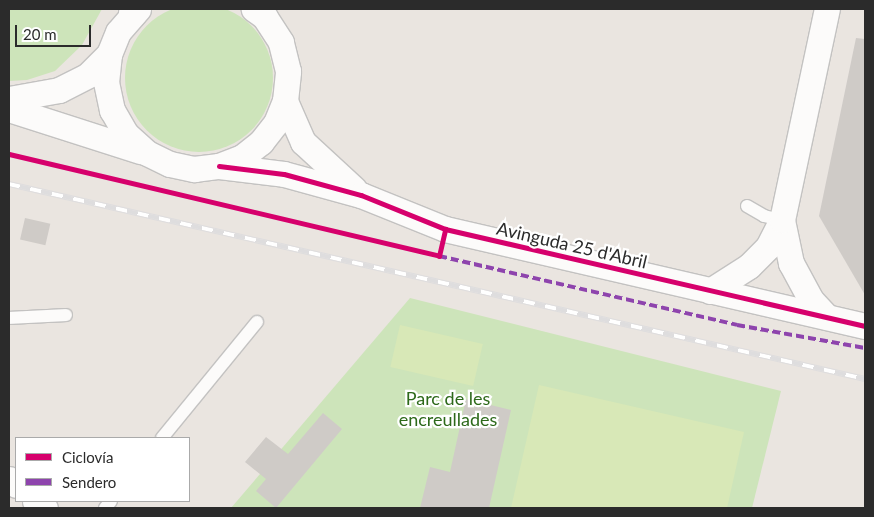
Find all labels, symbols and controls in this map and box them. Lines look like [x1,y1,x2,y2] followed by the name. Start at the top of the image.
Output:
[18,15,94,47] scale bar
[23,25,57,43] text: 20 m
[495,217,649,273] street label: Avinguda 25 d'Abril
[399,388,497,430] park label: Parc de les encreullades
[15,437,190,502] legend
[62,448,113,466] text: Ciclovía
[62,473,116,491] text: Sendero

